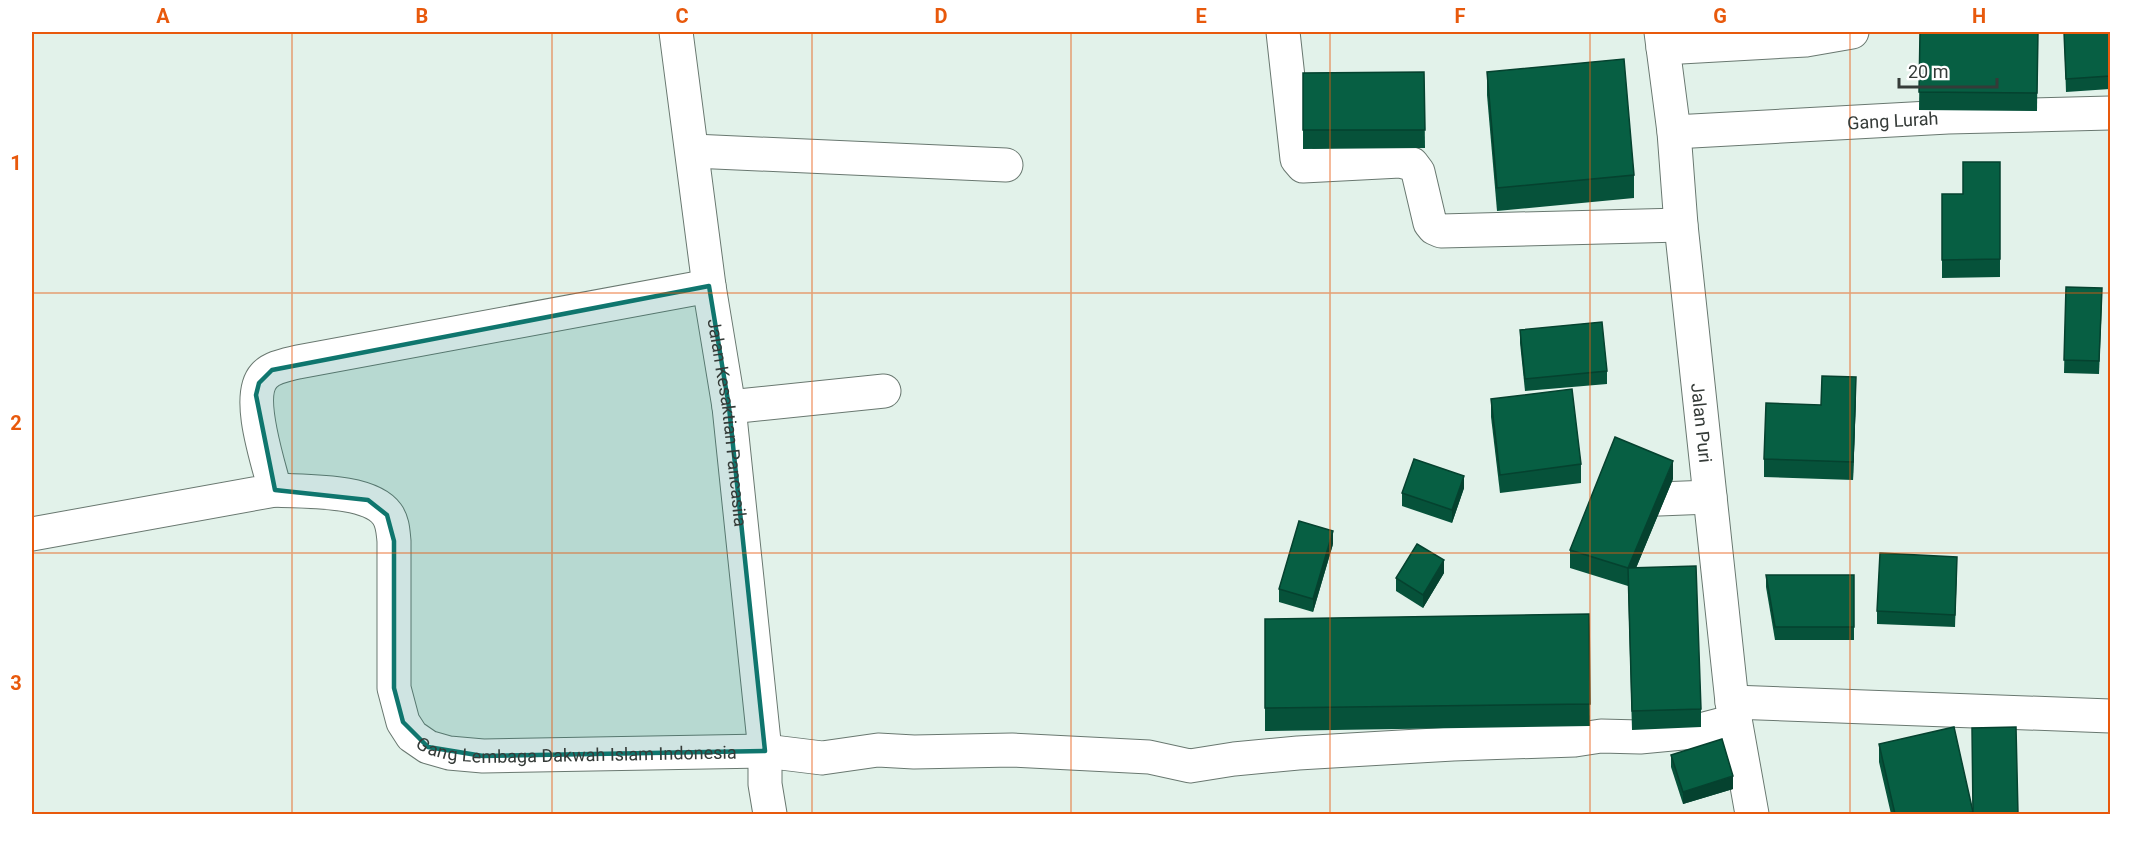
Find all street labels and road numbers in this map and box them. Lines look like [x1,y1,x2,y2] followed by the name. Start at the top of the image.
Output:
[1847,107,1939,133] street label: Gang Lurah
[704,317,752,528] street label: Jalan Kesaktian Pancasila
[1687,382,1717,464] street label: Jalan Puri
[412,732,737,767] street label: Gang Lembaga Dakwah Islam Indonesia

